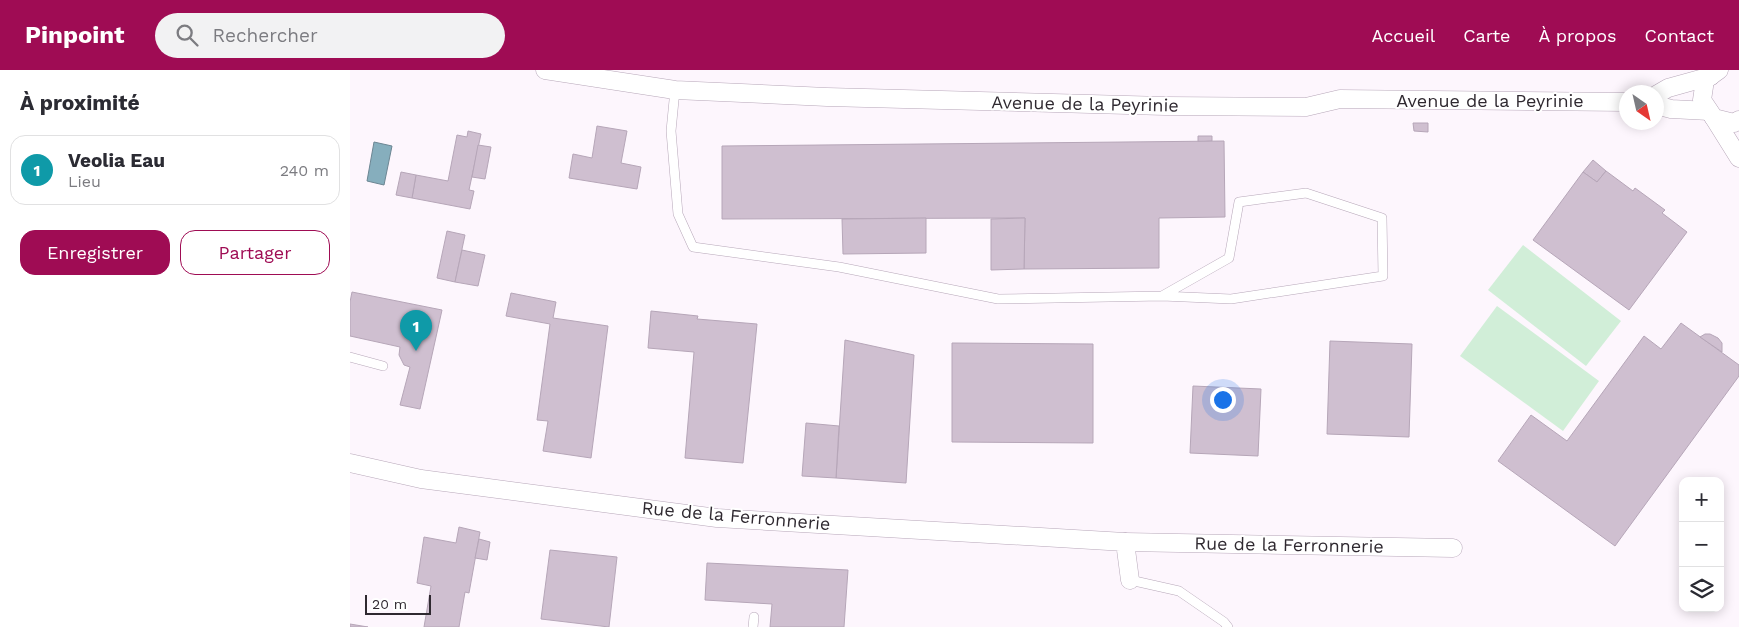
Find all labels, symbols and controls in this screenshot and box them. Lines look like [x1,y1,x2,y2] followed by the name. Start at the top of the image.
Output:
[155,13,505,58] search box
[25,21,125,49] text: Pinpoint
[173,21,201,49] icon: search
[213,24,318,47] text: Rechercher
[1372,25,1435,46] text: Accueil
[1463,25,1510,46] text: Carte
[1538,25,1616,46] text: À propos
[1644,25,1714,46] text: Contact
[1619,85,1664,130] north arrow
[20,90,140,115] text: À proximité
[1396,90,1584,111] street label: Avenue de la Peyrinie
[991,91,1179,116] street label: Avenue de la Peyrinie
[68,149,165,172] text: Veolia Eau
[34,161,40,180] text: 1
[280,161,329,180] text: 240 m
[68,172,101,191] text: Lieu
[20,230,170,275] button: Enregistrer
[180,230,330,275] button: Partager
[400,310,432,351] pin: 1
[1210,387,1236,413] your location
[1679,477,1724,612] map controls
[1679,477,1724,522] button: +
[641,497,831,534] street label: Rue de la Ferronnerie
[1679,522,1724,567] button: −
[1194,532,1384,557] street label: Rue de la Ferronnerie
[1679,567,1724,612] button: layers
[365,592,431,615] scale bar
[372,596,407,612] text: 20 m

